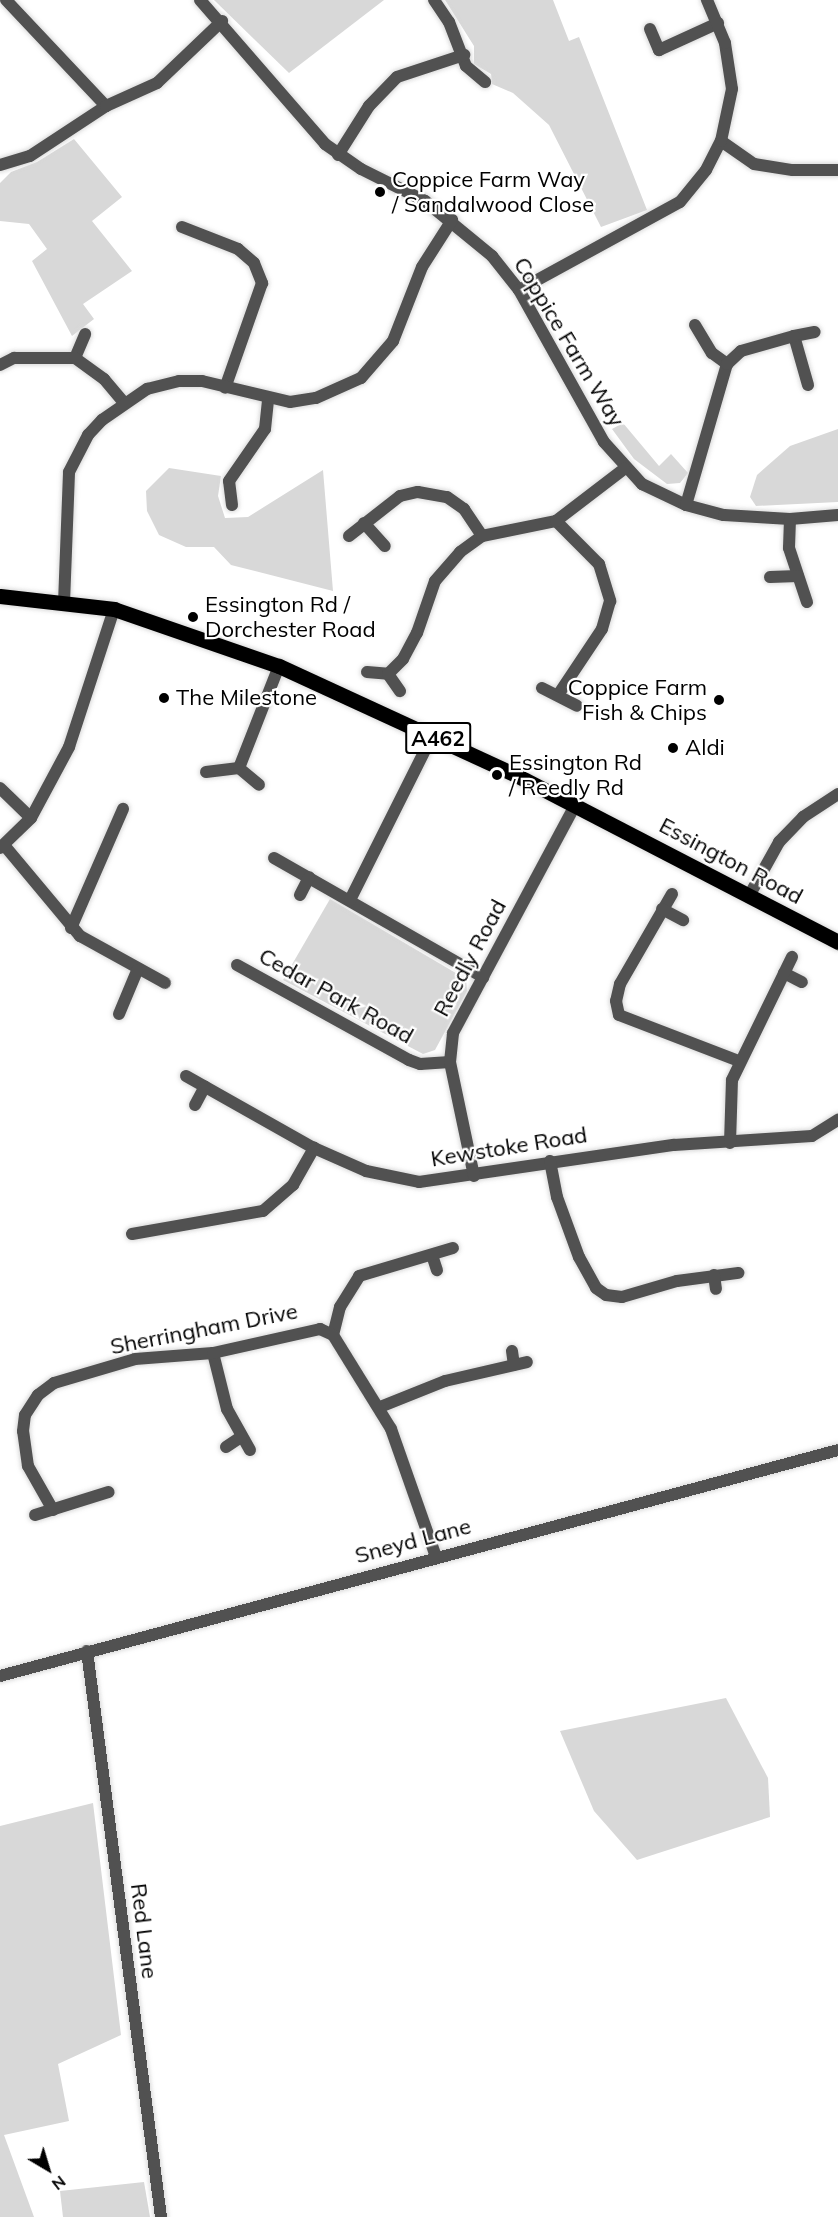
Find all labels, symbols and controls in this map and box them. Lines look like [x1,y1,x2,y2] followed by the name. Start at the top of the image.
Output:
[392,166,594,218] place label: Coppice Farm Way / Sandalwood Close
[373,185,387,199] marker: Coppice Farm Way / Sandalwood Close
[508,252,630,432] street label: Coppice Farm Way
[205,591,376,642] place label: Essington Rd / Dorchester Road
[186,610,200,624] marker: Essington Rd / Dorchester Road
[568,674,707,726] place label: Coppice Farm Fish & Chips
[176,685,317,711] place label: The Milestone
[157,691,171,705] marker: The Milestone
[712,693,726,707] marker: Coppice Farm Fish & Chips
[405,720,471,756] road number: A462
[685,735,725,761] place label: Aldi
[666,741,680,755] marker: Aldi
[509,749,642,800] place label: Essington Rd / Reedly Rd
[490,768,504,782] marker: Essington Rd / Reedly Rd
[655,812,807,910] street label: Essington Road
[428,895,512,1021] street label: Reedly Road
[254,943,418,1049] street label: Cedar Park Road
[429,1122,589,1172] street label: Kewstoke Road
[108,1298,300,1360] street label: Sherringham Drive
[352,1513,474,1569] street label: Sneyd Lane
[125,1882,163,1980] street label: Red Lane
[18,2139,78,2199] north arrow
[48,2172,70,2195] text: N

